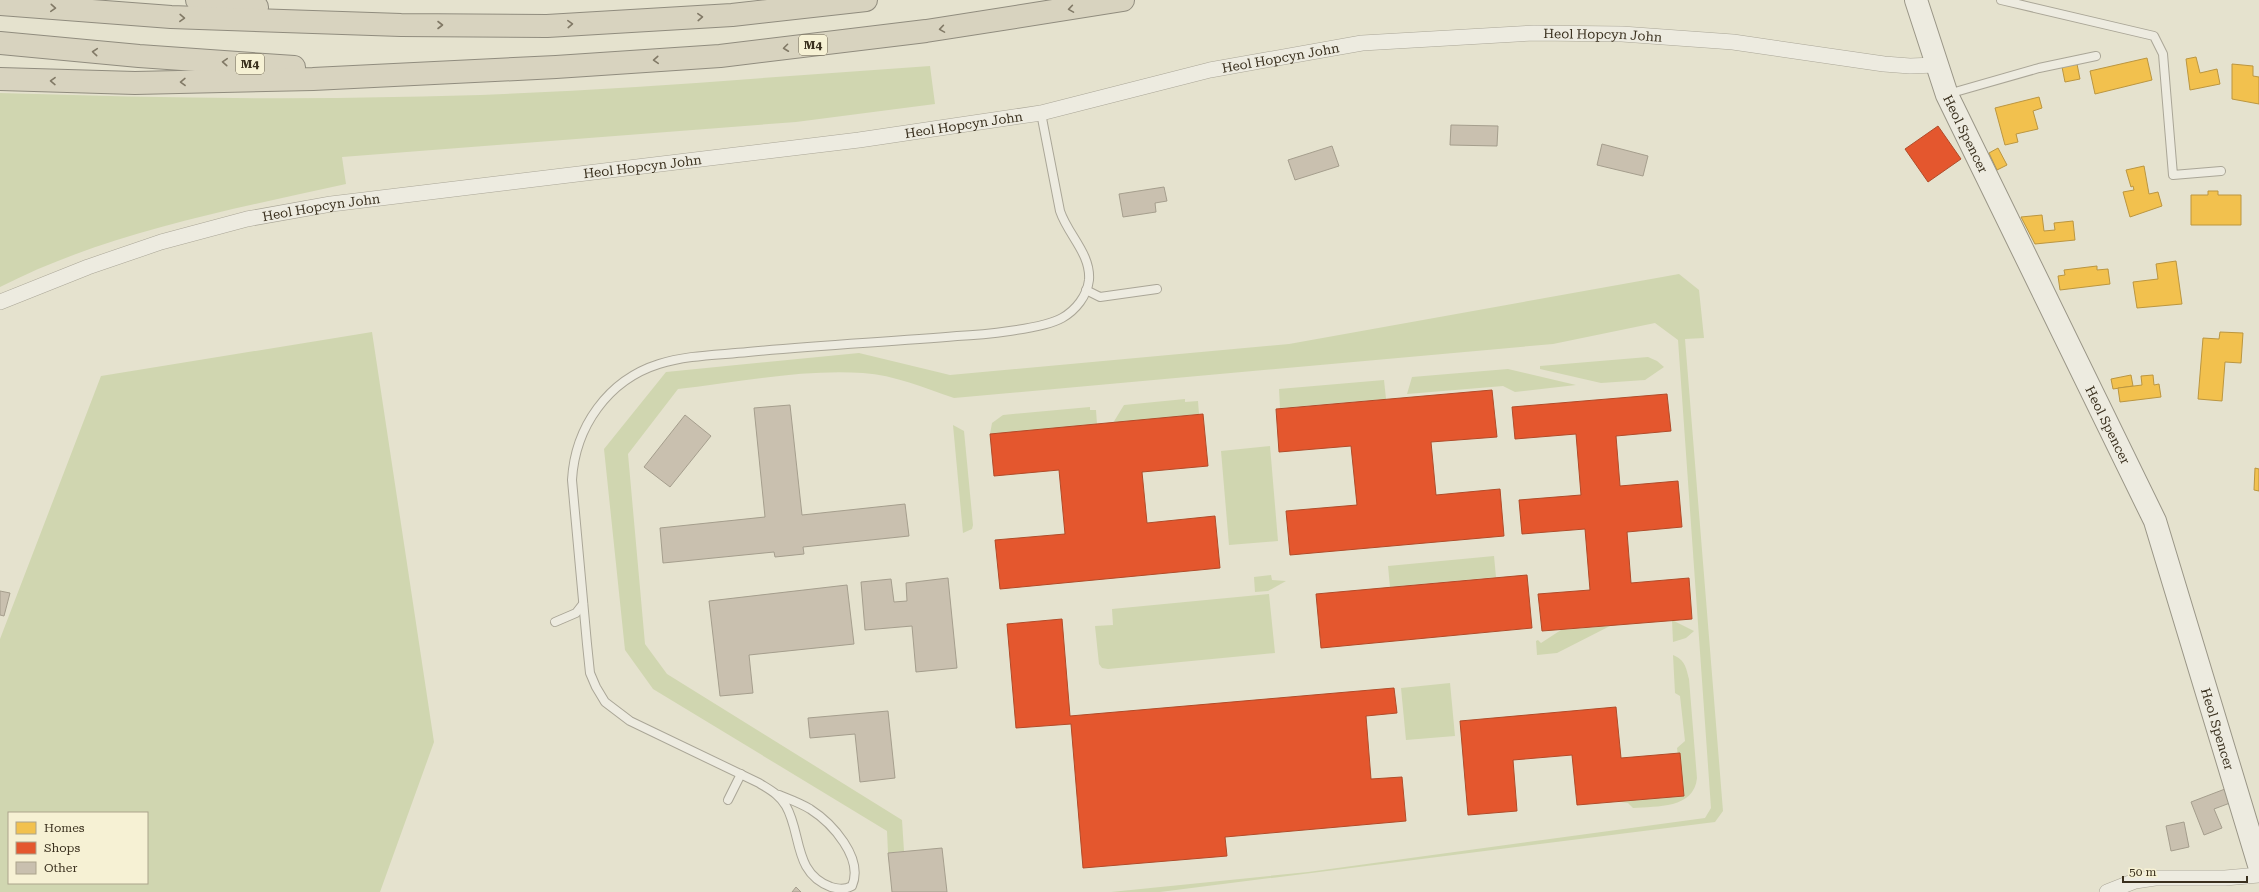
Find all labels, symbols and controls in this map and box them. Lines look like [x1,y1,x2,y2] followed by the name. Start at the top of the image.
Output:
[50,3,56,12] one-way arrow
[1068,4,1074,13] one-way arrow
[697,12,703,21] one-way arrow
[179,13,185,22] one-way arrow
[567,20,573,29] one-way arrow
[437,21,443,29] one-way arrow
[939,24,945,32] one-way arrow
[1543,26,1663,45] street label: Heol Hopcyn John
[799,35,827,55] road number: M4
[1221,40,1341,76] street label: Heol Hopcyn John
[783,43,789,52] one-way arrow
[92,48,98,57] one-way arrow
[236,54,264,74] road number: M4
[653,56,659,65] one-way arrow
[222,57,228,66] one-way arrow
[50,77,56,85] one-way arrow
[180,77,186,86] one-way arrow
[1940,92,1991,176] street label: Heol Spencer
[904,109,1024,141] street label: Heol Hopcyn John
[583,152,703,181] street label: Heol Hopcyn John
[261,191,382,224] street label: Heol Hopcyn John
[2082,384,2133,467] street label: Heol Spencer
[2198,686,2237,772] street label: Heol Spencer
[8,812,148,884] legend
[44,821,85,835] text: Homes
[44,841,80,855] text: Shops
[2123,858,2247,884] scale bar
[44,861,77,875] text: Other
[2129,865,2156,879] text: 50 m

